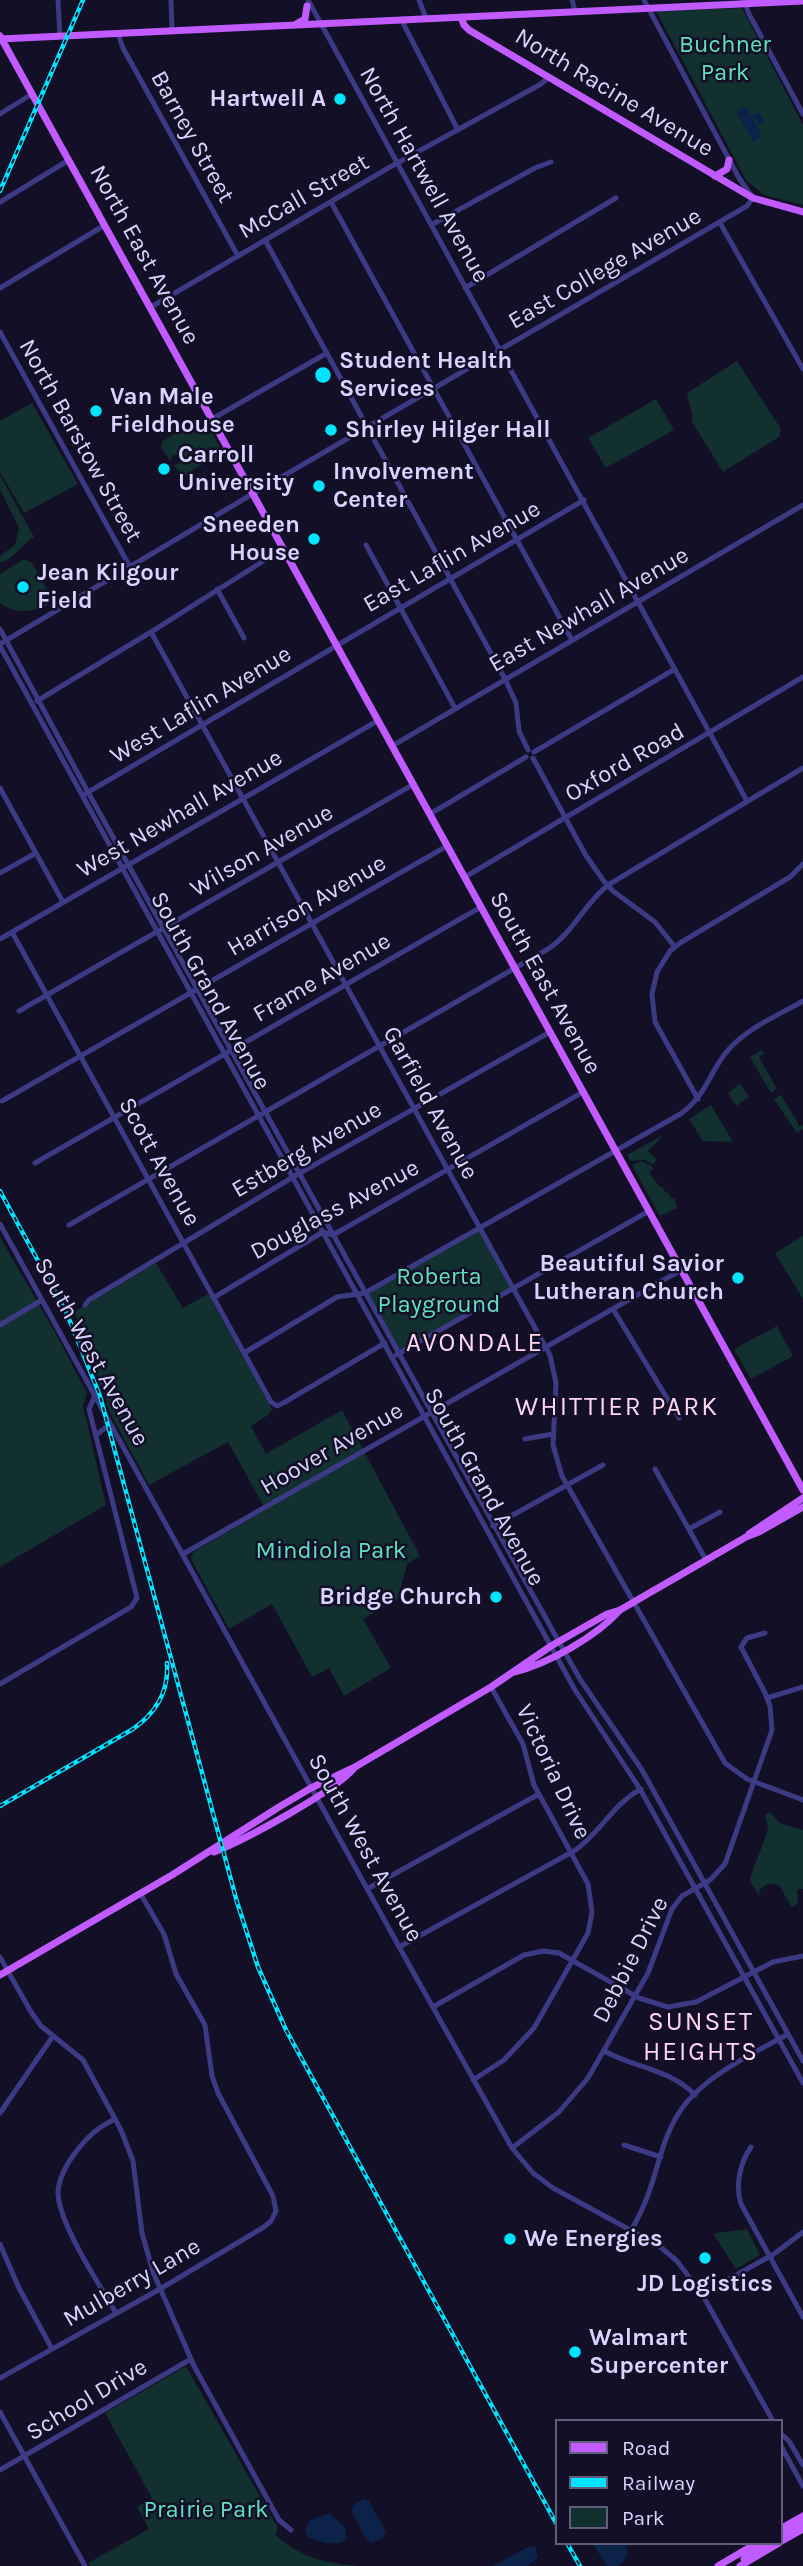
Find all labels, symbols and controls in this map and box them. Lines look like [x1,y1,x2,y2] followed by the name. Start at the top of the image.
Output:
[510,22,718,164] street label: North Racine Avenue
[679,31,771,87] park label: Buchner Park
[353,62,495,288] street label: North Hartwell Avenue
[144,66,240,208] street label: Barney Street
[210,85,326,113] place label: Hartwell A
[332,91,348,107] marker: Hartwell A
[234,148,374,246] street label: McCall Street
[83,160,205,350] street label: North East Avenue
[503,202,707,336] street label: East College Avenue
[12,334,148,548] street label: North Barstow Street
[339,347,512,403] place label: Student Health Services
[313,365,333,385] marker: Student Health Services
[110,383,235,439] place label: Van Male Fieldhouse
[88,403,104,419] marker: Van Male Fieldhouse
[345,416,551,444] place label: Shirley Hilger Hall
[323,422,339,438] marker: Shirley Hilger Hall
[178,441,294,497] place label: Carroll University
[333,458,474,514] place label: Involvement Center
[156,461,172,477] marker: Carroll University
[311,478,327,494] marker: Involvement Center
[358,495,546,619] street label: East Laflin Avenue
[202,511,300,567] place label: Sneeden House
[306,531,322,547] marker: Sneeden House
[484,541,694,679] street label: East Newhall Avenue
[37,559,178,615] place label: Jean Kilgour Field
[15,579,31,595] marker: Jean Kilgour Field
[105,640,297,770] street label: West Laflin Avenue
[560,717,690,809] street label: Oxford Road
[72,743,288,885] street label: West Newhall Avenue
[185,798,339,904] street label: Wilson Avenue
[222,849,392,963] street label: Harrison Avenue
[144,887,276,1095] street label: South Grand Avenue
[483,887,607,1079] street label: South East Avenue
[248,927,396,1029] street label: Frame Avenue
[376,1021,484,1185] street label: Garfield Avenue
[112,1093,206,1231] street label: Scott Avenue
[227,1095,387,1205] street label: Estberg Avenue
[246,1153,424,1267] street label: Douglass Avenue
[533,1250,724,1306] place label: Beautiful Savior Lutheran Church
[27,1253,155,1451] street label: South West Avenue
[378,1263,500,1319] park label: Roberta Playground
[730,1270,746,1286] marker: Beautiful Savior Lutheran Church
[407,1328,543,1360] district label: AVONDALE
[418,1383,550,1591] street label: South Grand Avenue
[517,1392,717,1424] district label: WHITTIER PARK
[256,1397,408,1501] street label: Hoover Avenue
[256,1537,406,1565] park label: Mindiola Park
[319,1583,482,1611] place label: Bridge Church
[488,1589,504,1605] marker: Bridge Church
[509,1700,597,1844] street label: Victoria Drive
[301,1749,429,1947] street label: South West Avenue
[587,1892,675,2028] street label: Debbie Drive
[644,2007,758,2068] district label: SUNSET HEIGHTS
[524,2225,663,2253] place label: We Energies
[502,2231,518,2247] marker: We Energies
[58,2232,206,2334] street label: Mulberry Lane
[697,2250,713,2266] marker: JD Logistics
[637,2270,773,2298] place label: JD Logistics
[589,2324,728,2380] place label: Walmart Supercenter
[567,2344,583,2360] marker: Walmart Supercenter
[21,2353,153,2447] street label: School Drive
[554,2419,782,2545] legend
[622,2436,670,2460] text: Road
[622,2471,695,2495] text: Railway
[144,2496,268,2524] park label: Prairie Park
[622,2506,665,2530] text: Park

